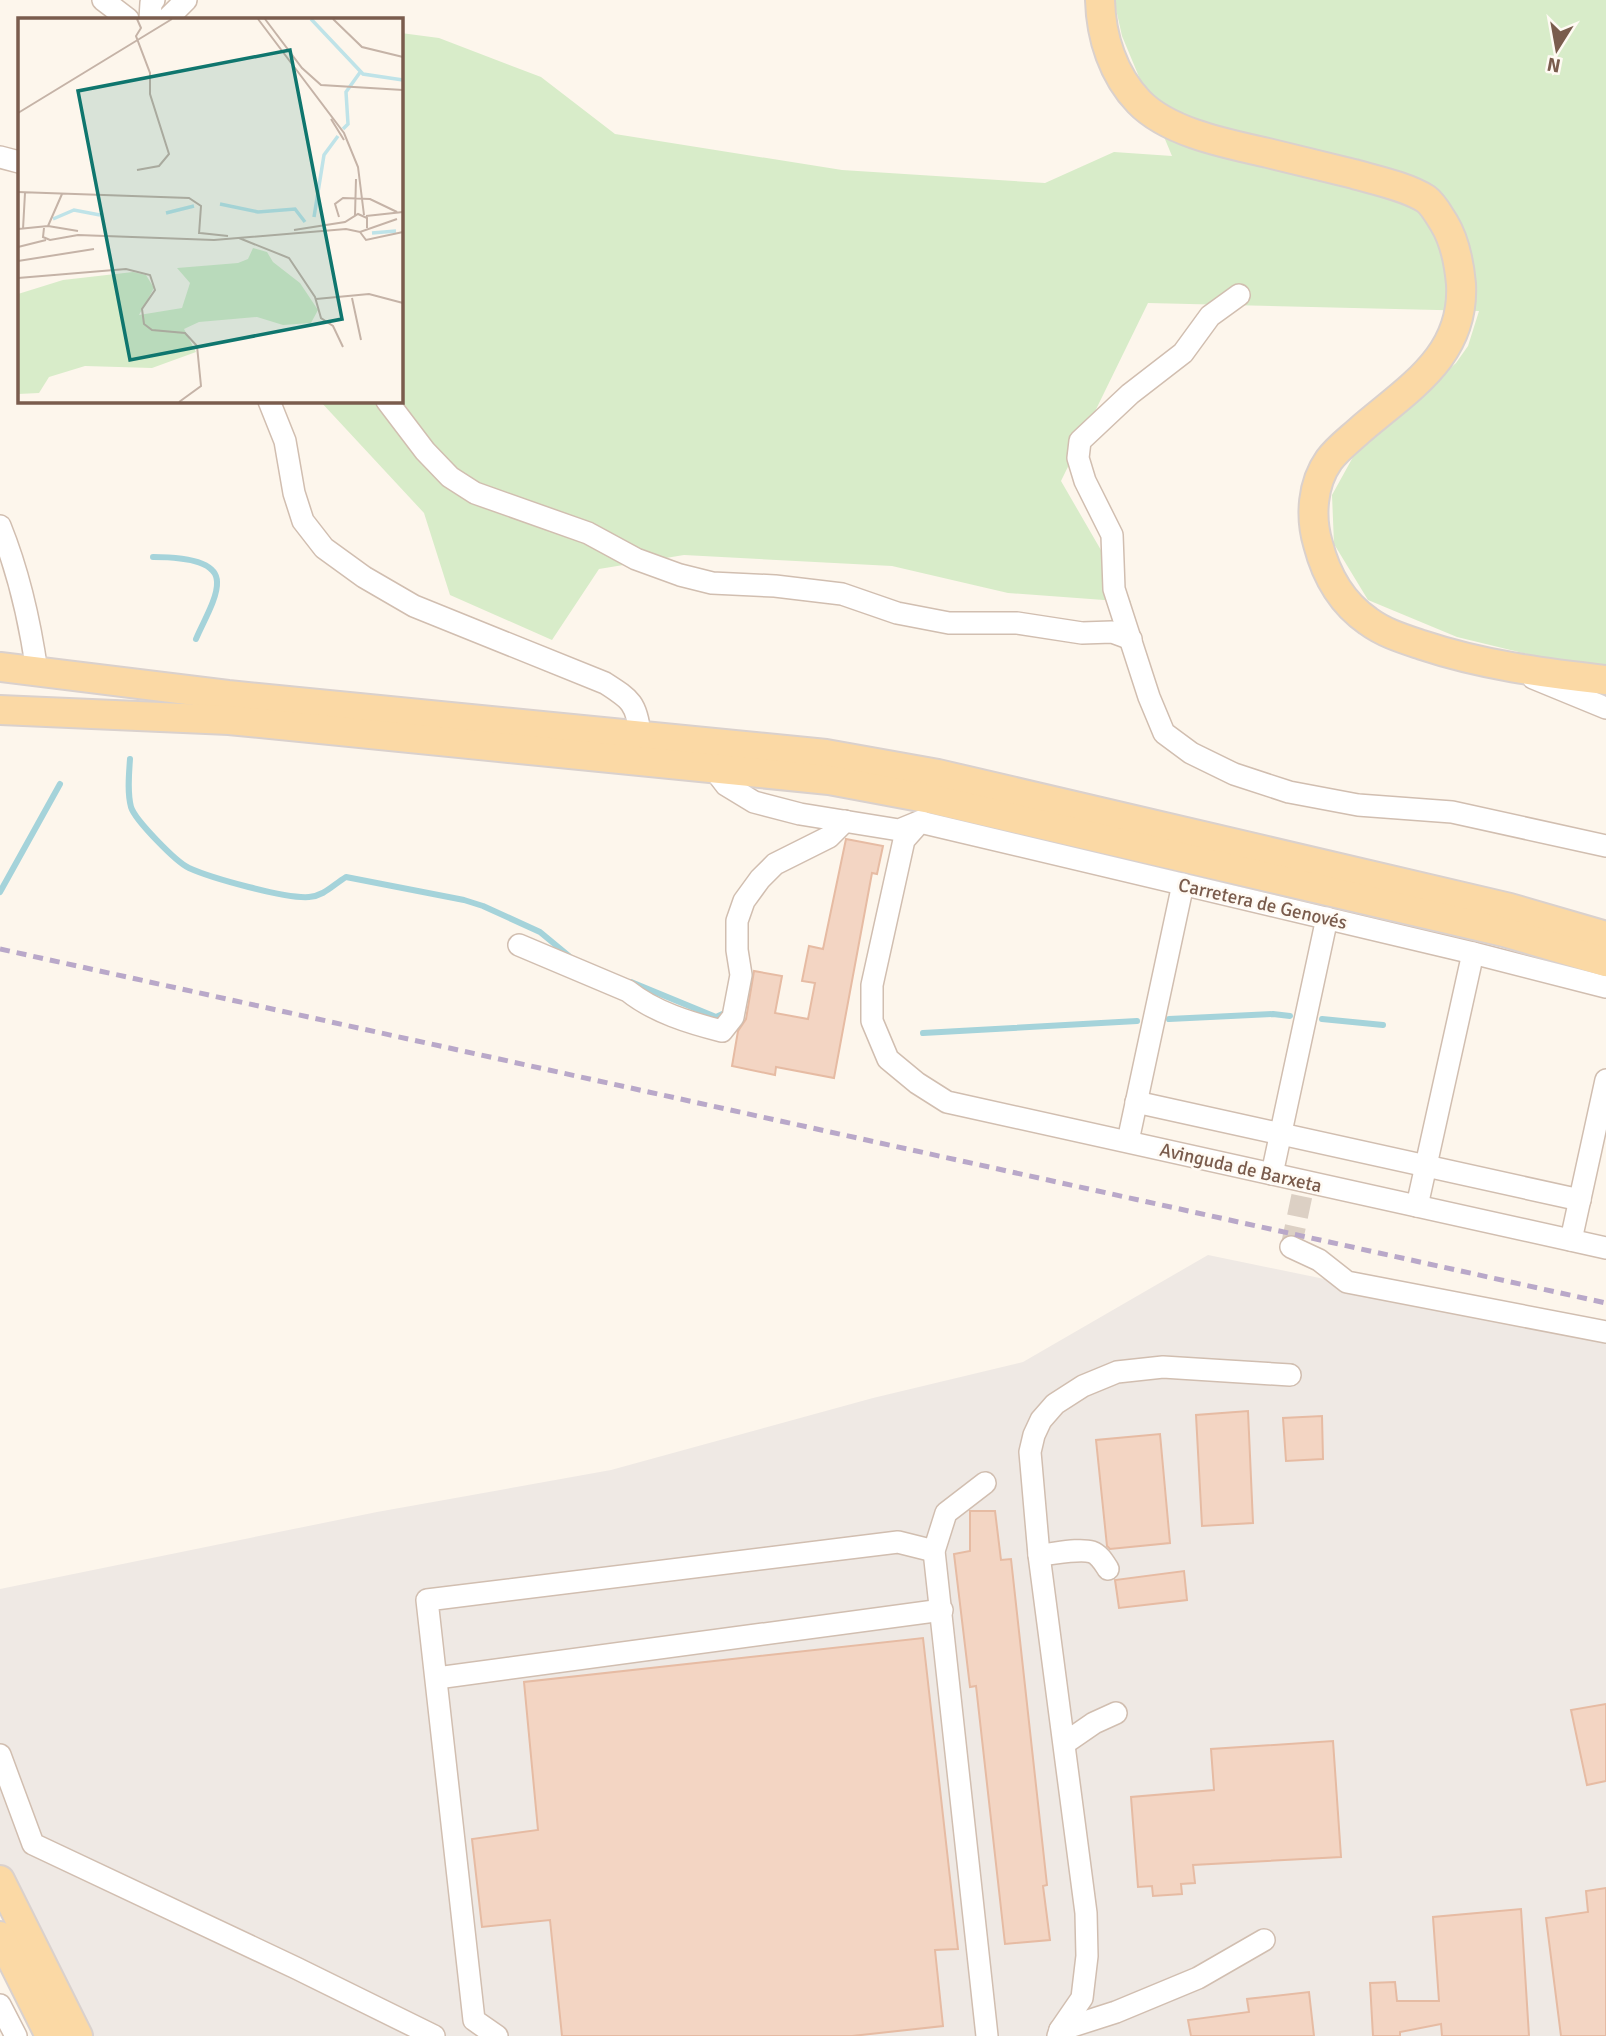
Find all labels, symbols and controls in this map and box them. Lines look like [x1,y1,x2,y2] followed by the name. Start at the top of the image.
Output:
[1522,14,1592,84] north arrow
[18,18,402,402] inset map
[1545,52,1563,78] text: N
[1176,873,1350,935] street label: Carretera de Genovés
[1157,1138,1324,1198] street label: Avinguda de Barxeta

